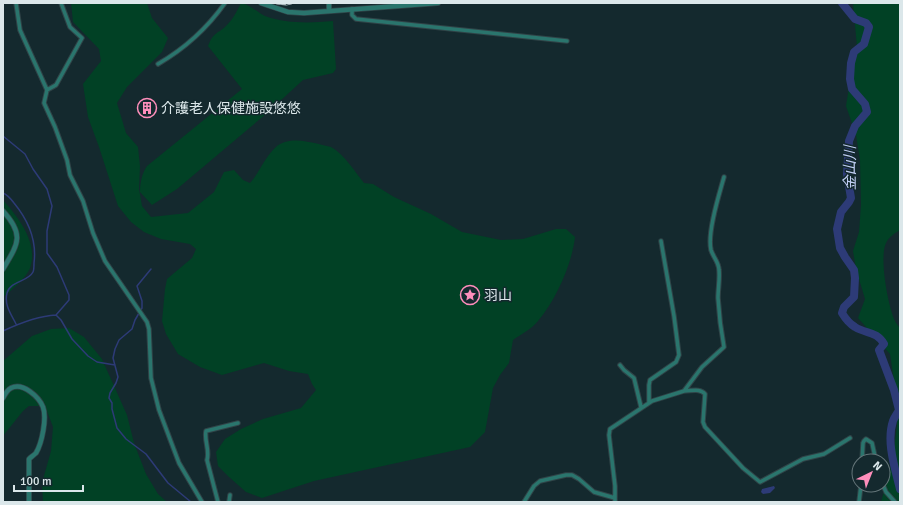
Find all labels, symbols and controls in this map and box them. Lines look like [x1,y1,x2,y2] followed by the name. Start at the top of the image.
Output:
[136,97,158,119] building icon: 介護老人保健施設悠悠
[161,100,301,117] place label: 介護老人保健施設悠悠
[841,144,859,191] water label: 金山川
[459,284,481,306] place icon: 羽山
[484,287,512,304] place label: 羽山
[851,453,891,493] north arrow
[870,459,885,473] text: N
[14,467,83,493] scale bar
[20,474,52,489] text: 100 m

